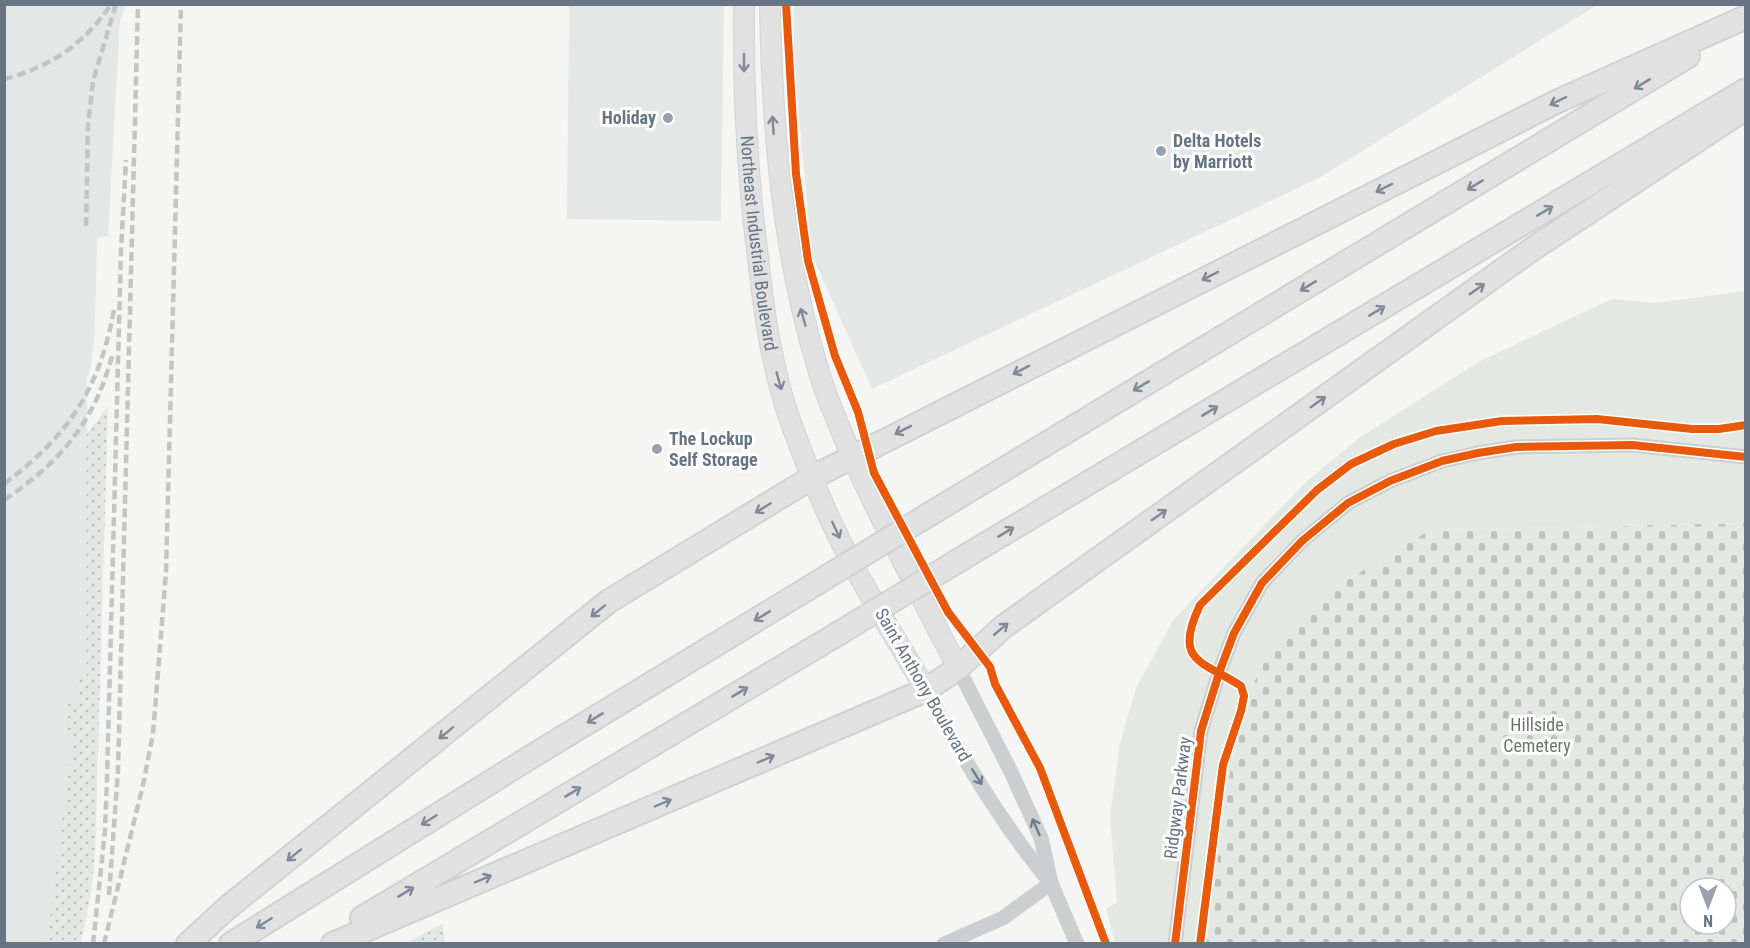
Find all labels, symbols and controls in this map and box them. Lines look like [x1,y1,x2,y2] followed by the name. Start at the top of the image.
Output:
[738,52,750,72] one-way arrow
[1634,78,1651,90] one-way arrow
[1550,95,1568,107] one-way arrow
[602,107,656,128] place label: Holiday
[661,111,675,125] marker: Holiday
[768,115,779,135] one-way arrow
[1173,130,1261,172] place label: Delta Hotels by Marriott
[737,135,782,352] street label: Northeast Industrial Boulevard
[1154,144,1168,158] marker: Delta Hotels by Marriott
[1467,179,1484,191] one-way arrow
[1375,183,1393,195] one-way arrow
[1536,204,1553,216] one-way arrow
[1201,271,1219,282] one-way arrow
[1300,280,1317,292] one-way arrow
[1469,283,1485,295] one-way arrow
[1368,305,1385,317] one-way arrow
[797,308,809,327] one-way arrow
[1013,365,1031,377] one-way arrow
[774,371,786,390] one-way arrow
[1133,381,1150,393] one-way arrow
[1310,396,1326,408] one-way arrow
[1201,405,1218,417] one-way arrow
[895,425,913,436] one-way arrow
[669,428,758,470] place label: The Lockup Self Storage
[650,442,664,456] marker: The Lockup Self Storage
[755,502,772,514] one-way arrow
[1151,509,1167,521] one-way arrow
[830,521,842,539] one-way arrow
[997,526,1014,538] one-way arrow
[590,604,606,617] one-way arrow
[871,604,976,765] street label: Saint Anthony Boulevard
[754,611,771,623] one-way arrow
[993,622,1008,636] one-way arrow
[731,686,748,698] one-way arrow
[587,712,604,724] one-way arrow
[1503,714,1571,756] park label: Hillside Cemetery
[438,726,454,739] one-way arrow
[1160,735,1195,860] street label: Ridgway Parkway
[757,753,775,764] one-way arrow
[971,768,984,785] one-way arrow
[564,786,581,798] one-way arrow
[653,797,671,808] one-way arrow
[421,815,438,827] one-way arrow
[1030,818,1041,836] one-way arrow
[286,848,302,861] one-way arrow
[474,873,492,884] one-way arrow
[1678,876,1738,936] north arrow
[397,886,414,898] one-way arrow
[1703,911,1713,930] text: N
[256,918,273,930] one-way arrow

